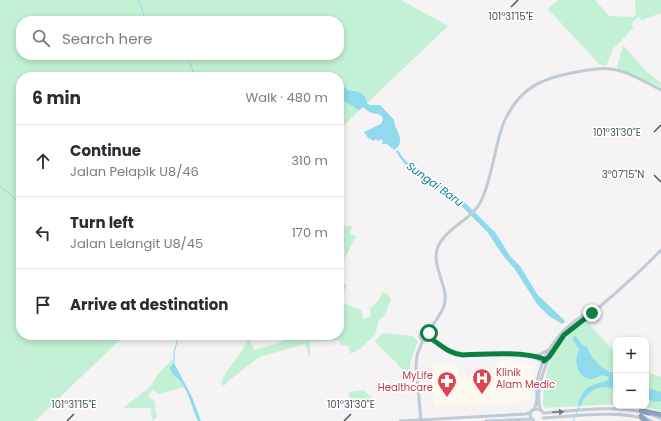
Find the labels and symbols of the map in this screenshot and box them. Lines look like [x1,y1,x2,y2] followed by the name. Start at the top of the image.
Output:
[489,9,534,24] text: 101°31'15"E
[593,125,641,140] text: 101°31'30"E
[403,158,467,210] water label: Sungai Baru
[602,167,644,182] text: 3°07'15"N
[583,304,601,322] route end
[420,324,438,342] route start
[496,365,555,392] place label: Klinik Alam Medic
[471,367,493,395] hospital icon: Klinik Alam Medic
[378,368,433,395] place label: MyLife Healthcare
[436,370,458,398] pharmacy icon: MyLife Healthcare
[52,397,97,412] text: 101°31'15"E
[327,397,375,412] text: 101°31'30"E
[552,409,565,415] one-way arrow

